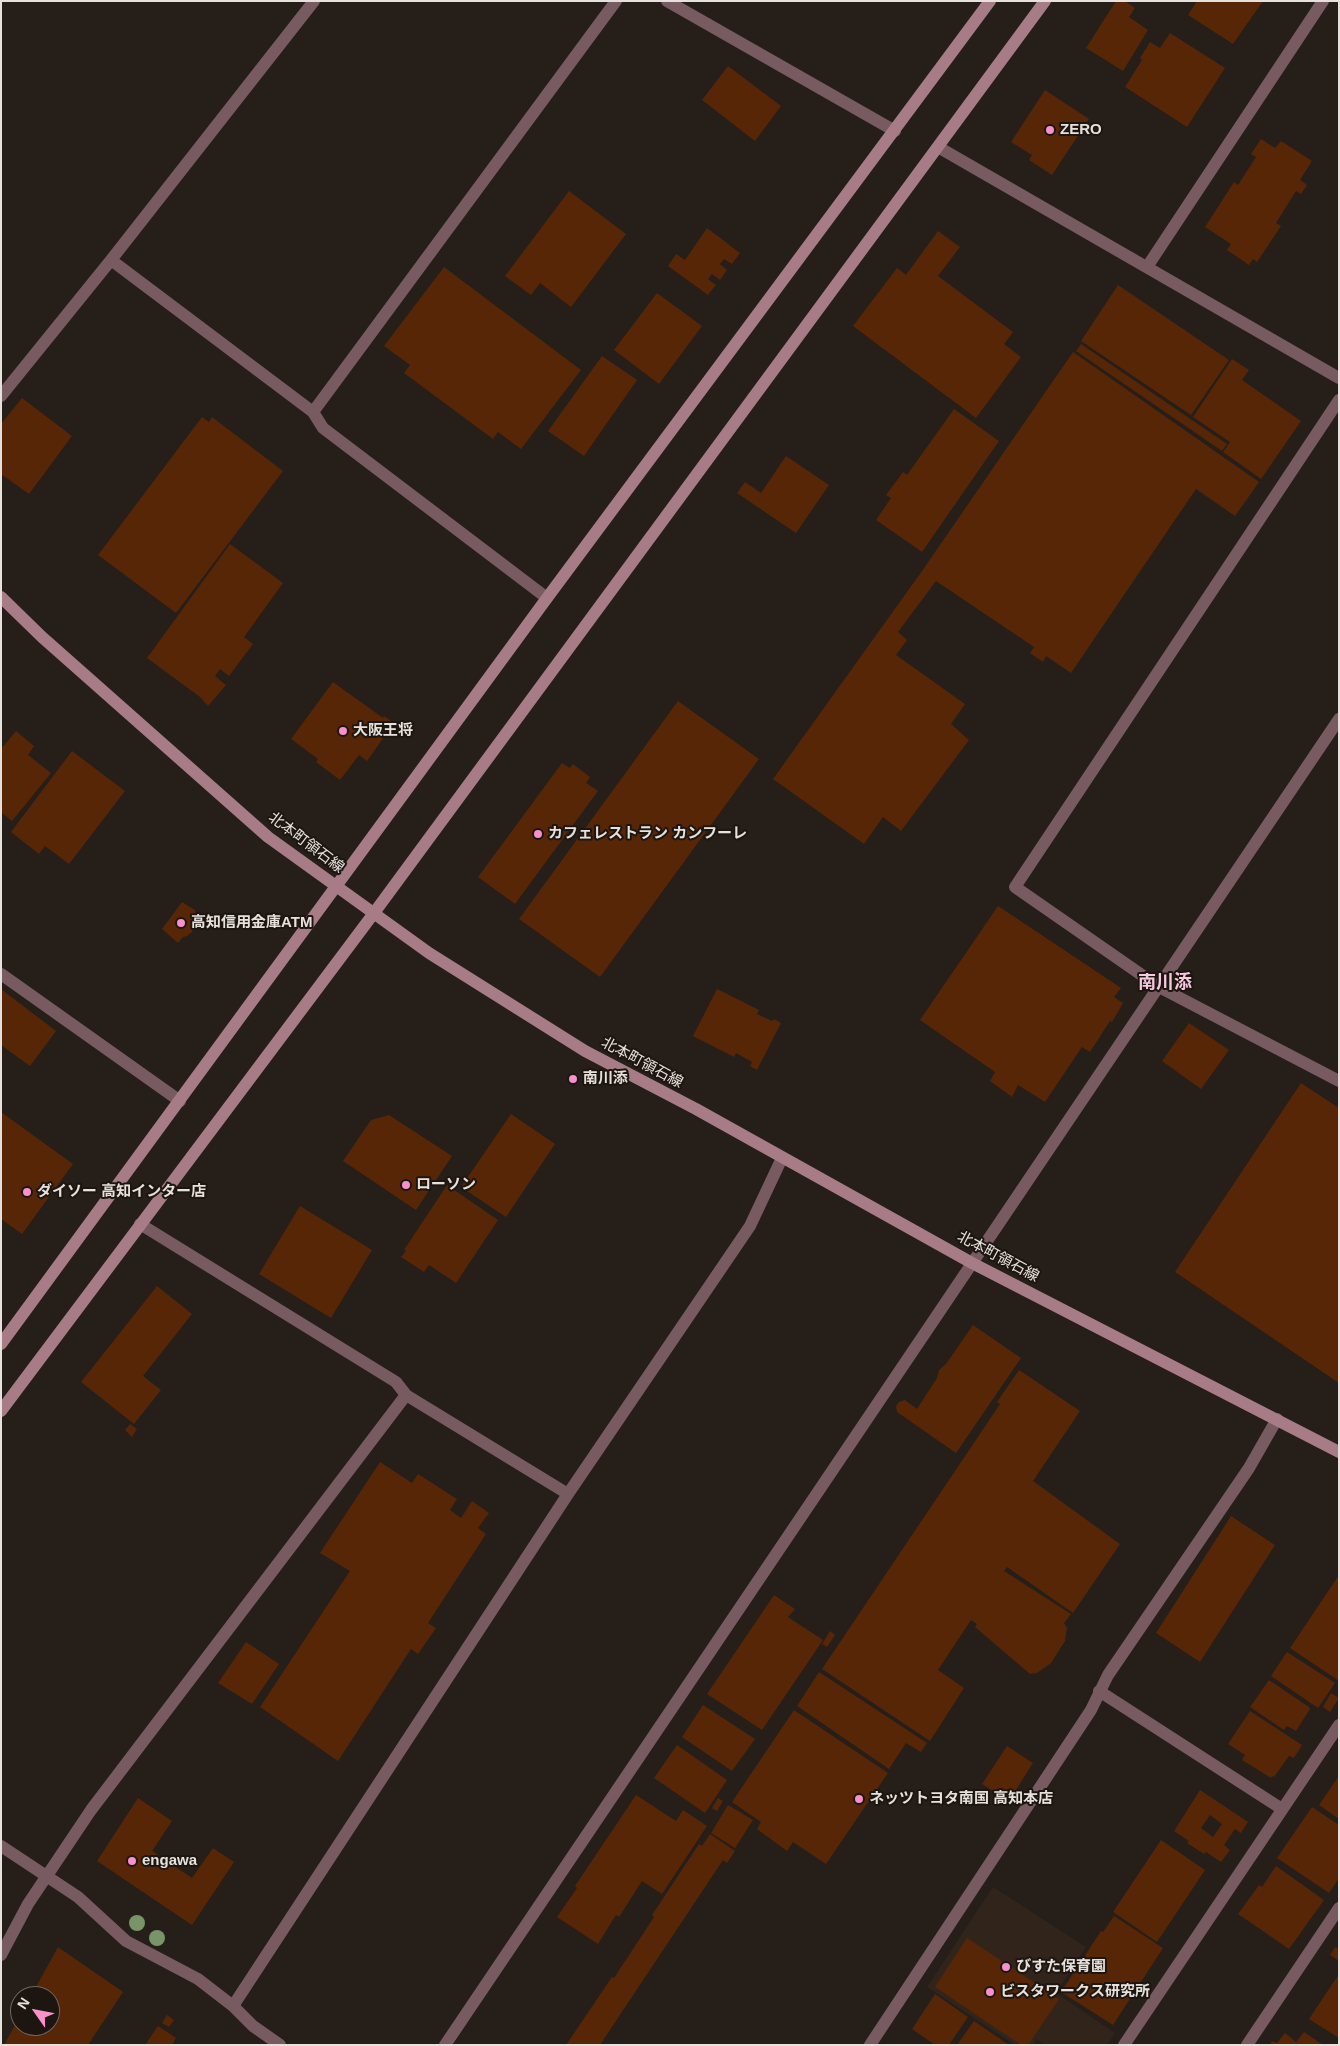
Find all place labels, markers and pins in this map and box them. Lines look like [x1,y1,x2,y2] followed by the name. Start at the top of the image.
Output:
[1060,121,1102,139] place label: ZERO
[1044,124,1056,136] marker: ZERO
[353,722,413,740] place label: 大阪王将
[337,725,349,737] marker: 大阪王将
[548,825,747,843] place label: カフェレストラン カンフーレ
[532,828,544,840] marker: カフェレストラン カンフーレ
[191,914,312,932] place label: 高知信用金庫ATM
[175,917,187,929] marker: 高知信用金庫ATM
[583,1070,628,1088] place label: 南川添
[567,1073,579,1085] marker: 南川添
[416,1176,476,1194] place label: ローソン
[400,1179,412,1191] marker: ローソン
[37,1183,206,1201] place label: ダイソー 高知インター店
[21,1186,33,1198] marker: ダイソー 高知インター店
[869,1790,1053,1808] place label: ネッツトヨタ南国 高知本店
[853,1793,865,1805] marker: ネッツトヨタ南国 高知本店
[142,1852,197,1870] place label: engawa
[126,1855,138,1867] marker: engawa
[1016,1958,1106,1976] place label: びすた保育園
[1000,1961,1012,1973] marker: びすた保育園
[1000,1983,1150,2001] place label: ビスタワークス研究所
[984,1986,996,1998] marker: ビスタワークス研究所

